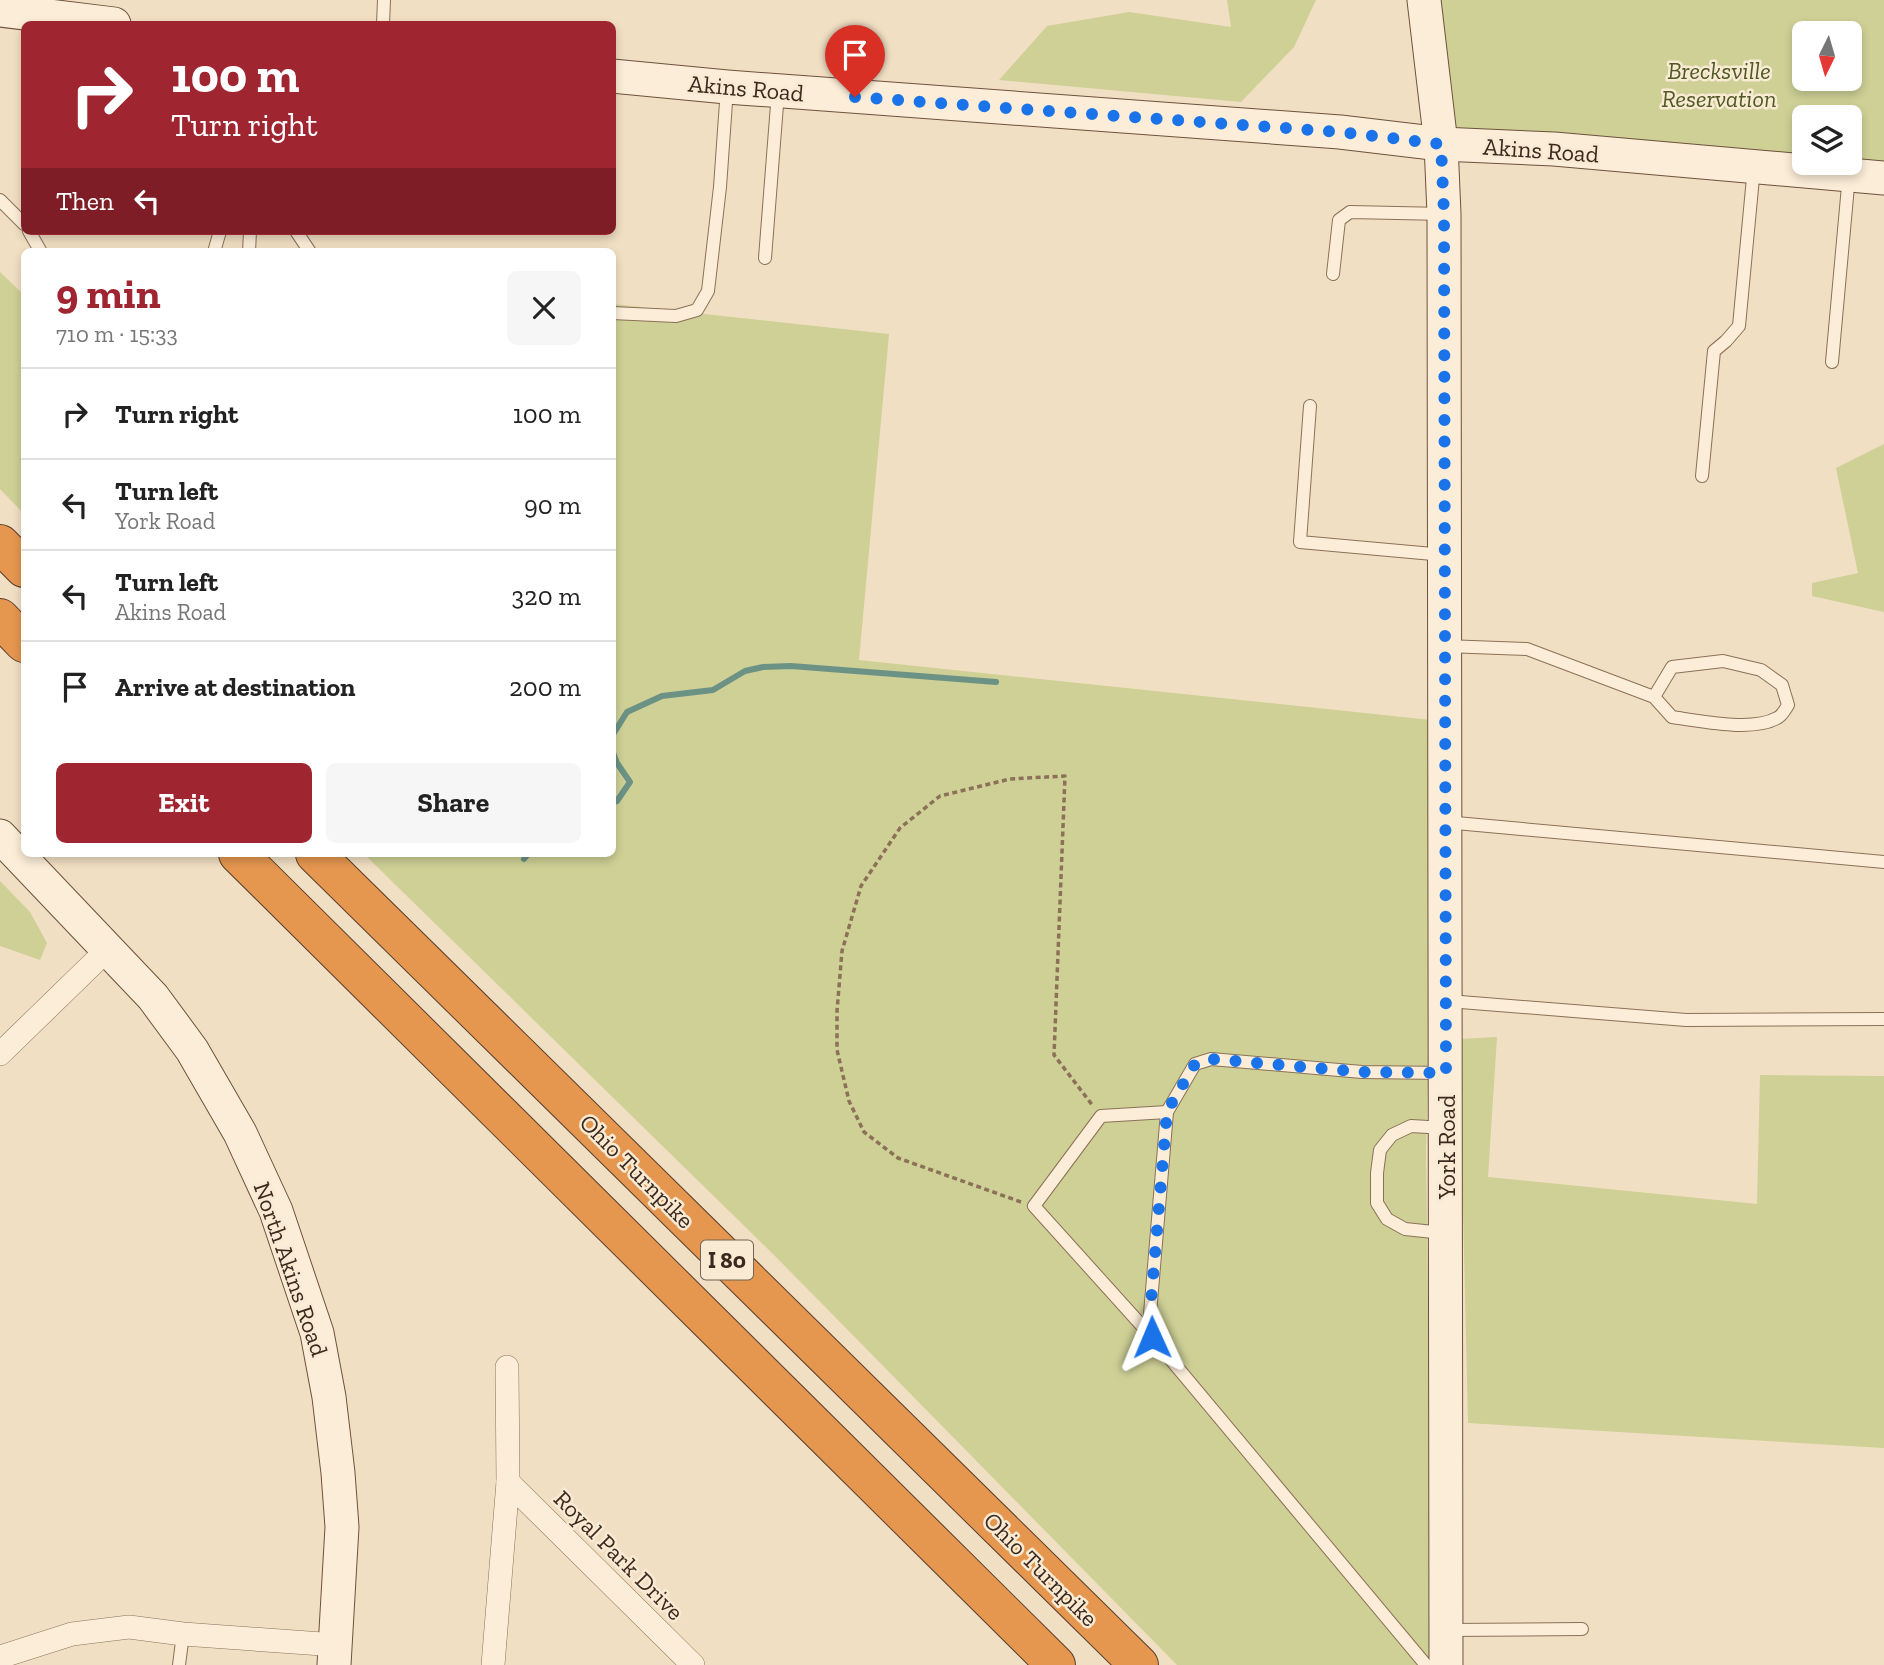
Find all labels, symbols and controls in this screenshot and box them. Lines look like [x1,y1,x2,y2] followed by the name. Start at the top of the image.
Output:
[1792,21,1862,91] north arrow
[1792,21,1862,175] map controls
[825,25,885,97] pin
[836,36,874,74] icon: arrive
[171,46,299,105] text: 100 m
[56,49,147,140] icon: right
[1661,56,1777,113] park label: Brecksville Reservation
[687,68,805,108] street label: Akins Road
[1792,105,1862,175] button: layers
[171,106,318,144] text: Turn right
[1482,131,1600,169] street label: Akins Road
[128,182,166,220] icon: left
[56,185,114,217] text: Then
[56,268,161,319] text: 9 min
[507,271,581,345] button: close
[56,320,178,348] text: 710 m · 15:33
[56,395,94,433] icon: right
[115,398,238,430] text: Turn right
[513,398,581,430] text: 100 m
[115,475,218,507] text: Turn left
[56,486,94,524] icon: left
[524,489,581,521] text: 90 m
[115,507,215,535] text: York Road
[115,566,218,598] text: Turn left
[56,577,94,615] icon: left
[512,580,581,612] text: 320 m
[115,598,226,626] text: Akins Road
[56,668,94,706] icon: arrive
[115,671,355,703] text: Arrive at destination
[509,671,581,703] text: 200 m
[56,763,312,843] button: Exit
[326,763,581,843] button: Share
[1432,1095,1461,1200] street label: York Road
[574,1108,700,1234] street label: Ohio Turnpike
[248,1178,334,1360] street label: North Akins Road
[701,1240,753,1280] road number: I 80
[1115,1300,1189,1374] position arrow
[548,1484,690,1626] street label: Royal Park Drive
[978,1506,1104,1632] street label: Ohio Turnpike

